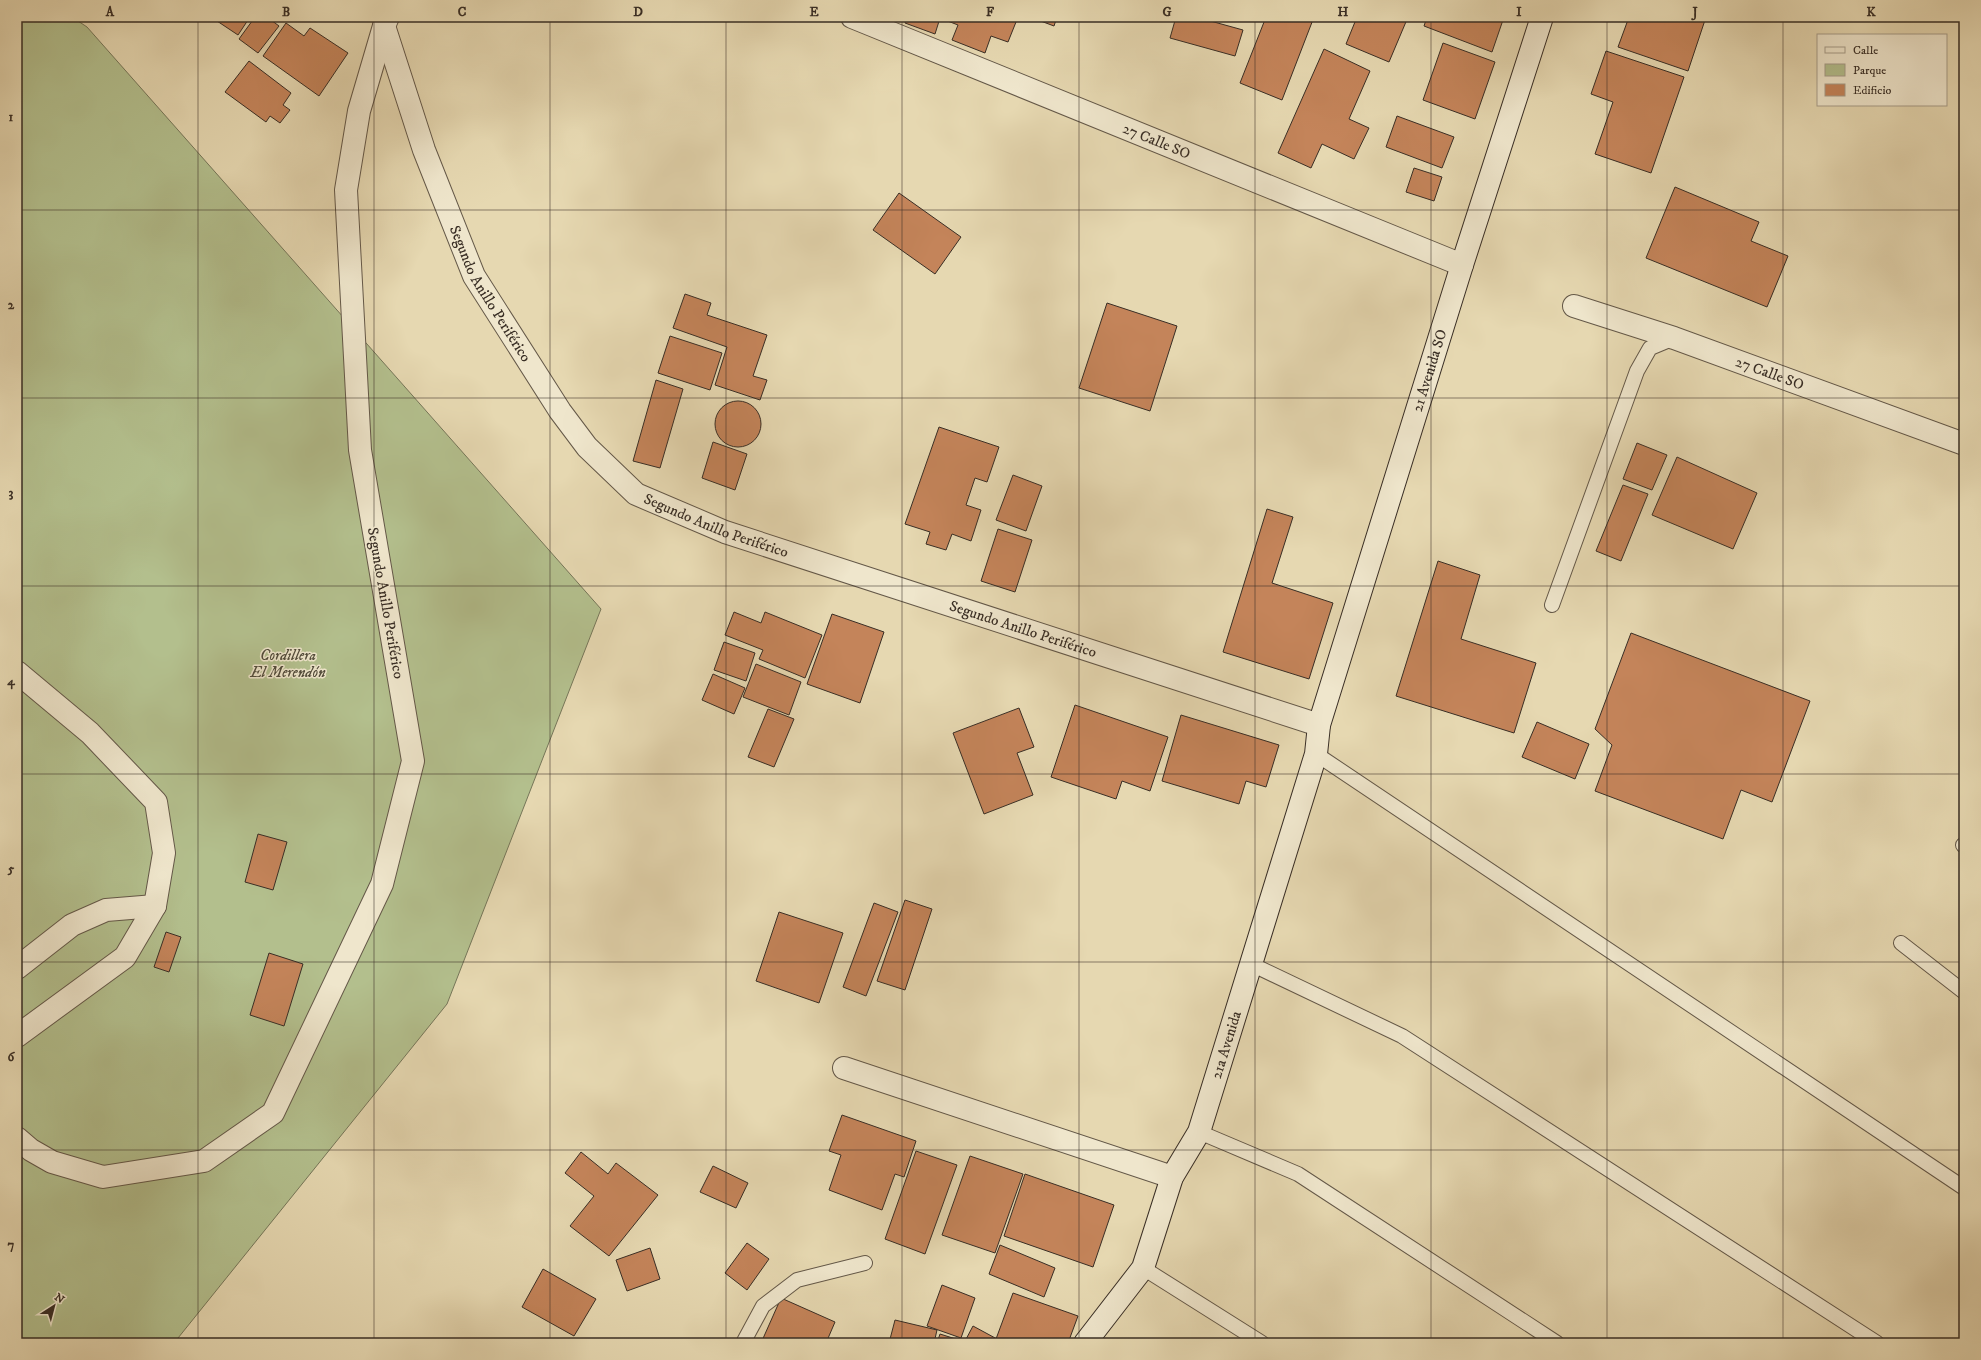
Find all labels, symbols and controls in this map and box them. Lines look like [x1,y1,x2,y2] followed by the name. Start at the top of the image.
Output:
[105,4,115,20] text: A
[282,4,290,20] text: B
[458,4,467,20] text: C
[633,4,643,20] text: D
[809,4,819,20] text: E
[986,4,995,20] text: F
[1162,4,1172,20] text: G
[1338,4,1349,20] text: H
[1516,4,1522,20] text: I
[1690,4,1698,21] text: J
[1866,4,1876,20] text: K
[1817,34,1947,106] legend
[1853,43,1878,58] text: Calle
[1853,63,1886,78] text: Parque
[1853,83,1892,98] text: Edificio
[9,109,14,125] text: 1
[1120,119,1193,164] street label: 27 Calle SO
[445,223,535,366] street label: Segundo Anillo Periférico
[8,297,15,313] text: 2
[1408,327,1451,414] street label: 21 Avenida SO
[1733,352,1806,395] street label: 27 Calle SO
[9,485,14,501] text: 3
[641,489,791,562] street label: Segundo Anillo Periférico
[363,526,408,680] street label: Segundo Anillo Periférico
[947,597,1099,662] street label: Segundo Anillo Periférico
[249,646,326,682] park label: Cordillera El Merendón
[6,673,15,690] text: 4
[7,861,15,877] text: 5
[1207,1008,1246,1081] street label: 21a Avenida
[8,1049,16,1065] text: 6
[8,1237,15,1253] text: 7
[34,1286,74,1326] north arrow
[52,1290,67,1307] text: N

